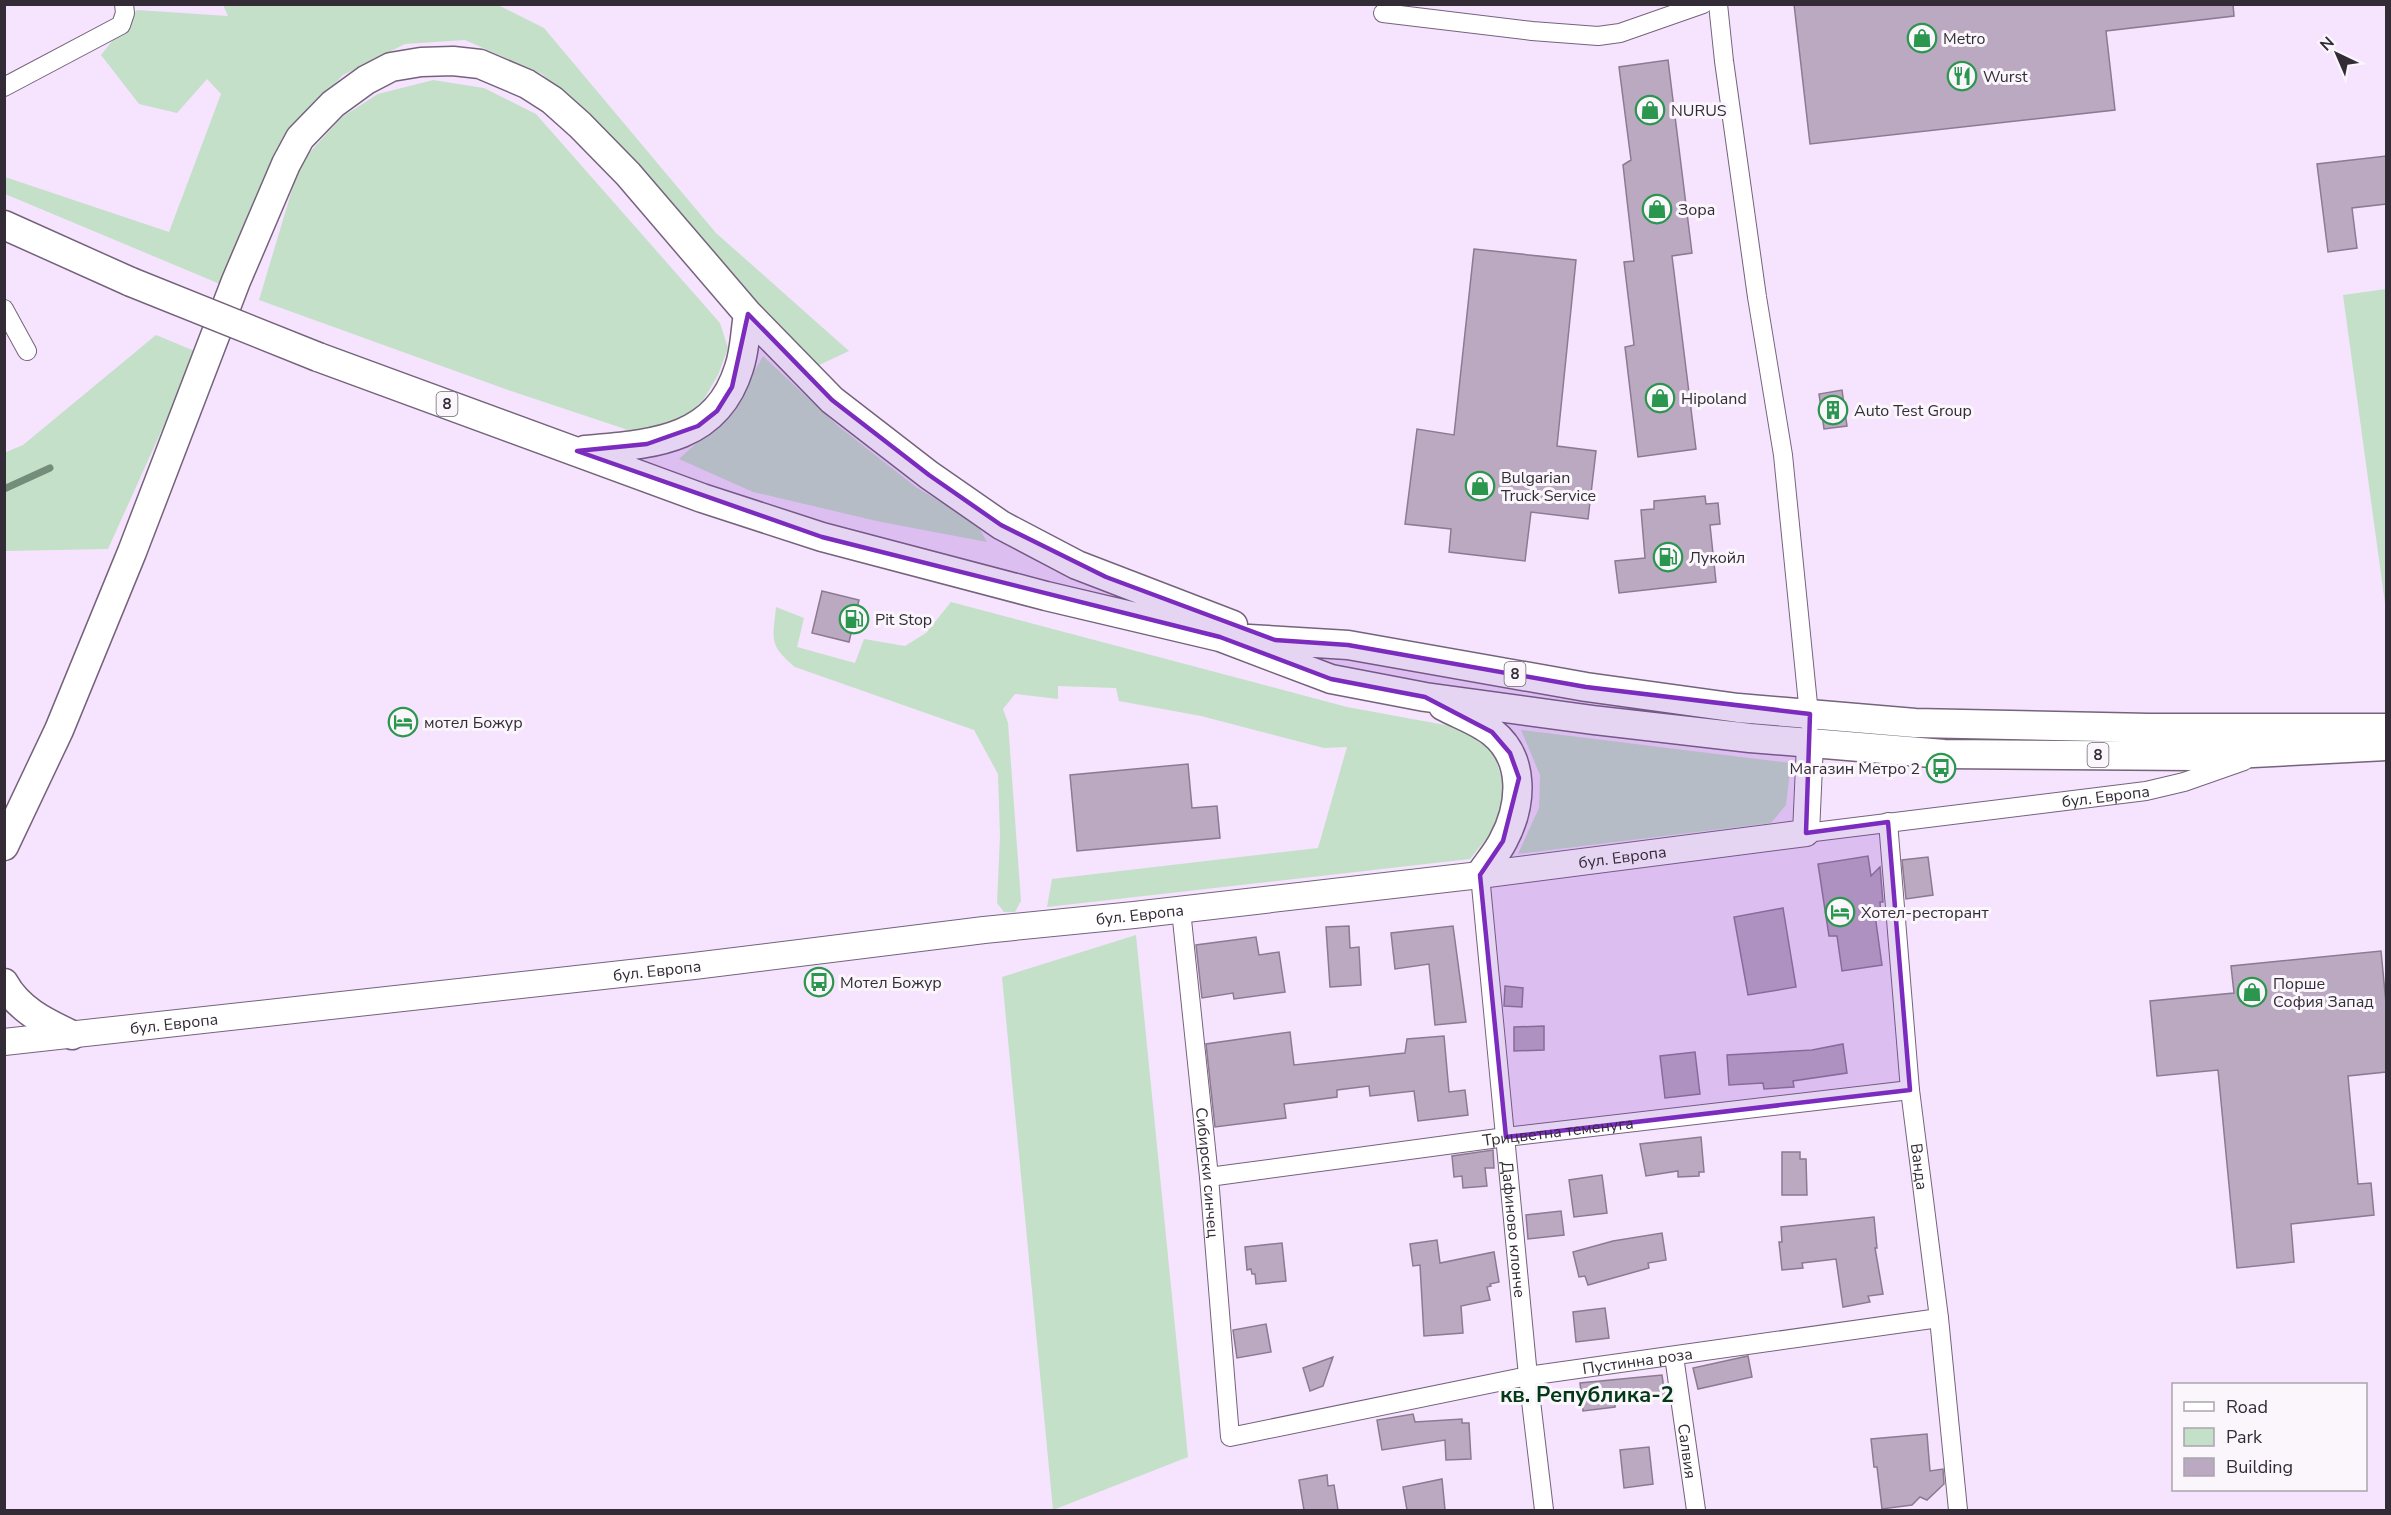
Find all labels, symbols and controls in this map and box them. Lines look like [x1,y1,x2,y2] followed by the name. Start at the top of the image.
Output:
[1906,22,1938,54] shop icon: Metro
[2307,24,2367,84] north arrow
[1943,28,1985,50] place label: Metro
[2315,32,2339,56] text: N
[1946,60,1978,92] restaurant icon: Wurst
[1983,66,2028,88] place label: Wurst
[1634,94,1666,126] shop icon: NURUS
[1671,100,1727,122] place label: NURUS
[1641,193,1673,225] shop icon: Зора
[1678,199,1715,221] place label: Зора
[1644,382,1676,414] shop icon: Hipoland
[1681,388,1747,410] place label: Hipoland
[436,392,458,416] road number: 8
[1817,394,1849,426] building icon: Auto Test Group
[1854,400,1972,422] place label: Auto Test Group
[1501,467,1596,507] place label: Bulgarian Truck Service
[1464,470,1496,502] shop icon: Bulgarian Truck Service
[1652,541,1684,573] fuel station icon: Лукойл
[1689,547,1745,569] place label: Лукойл
[838,603,870,635] fuel station icon: Pit Stop
[875,609,932,631] place label: Pit Stop
[1504,662,1526,686] road number: 8
[387,706,419,738] hotel icon: мотел Божур
[424,712,523,734] place label: мотел Божур
[2088,743,2108,767] road number: 8
[1925,752,1957,784] bus stop icon: Магазин Метро 2
[1790,758,1920,780] place label: Магазин Метро 2
[2061,781,2151,813] street label: бул. Европа
[1577,841,1668,874] street label: бул. Европа
[1824,896,1856,928] hotel icon: Хотел-ресторант
[1095,899,1185,931] street label: бул. Европа
[1861,902,1989,924] place label: Хотел-ресторант
[612,955,702,987] street label: бул. Европа
[803,966,835,998] bus stop icon: Мотел Божур
[840,972,942,994] place label: Мотел Божур
[2273,973,2374,1013] place label: Порше София Запад
[2236,976,2268,1008] shop icon: Порше София Запад
[129,1008,219,1040] street label: бул. Европа
[1190,1106,1224,1239] street label: Сибирски синчец
[1481,1112,1635,1152] street label: Трицветна теменуга
[1905,1142,1933,1191] street label: Ванда
[1495,1160,1530,1299] street label: Дафиново клонче
[1581,1343,1694,1380] street label: Пустинна роза
[1500,1380,1674,1410] district label: кв. Република-2
[2172,1383,2367,1491] legend
[2226,1395,2268,1419] text: Road
[1672,1422,1701,1480] street label: Салвия
[2226,1425,2263,1449] text: Park
[2226,1455,2293,1479] text: Building

